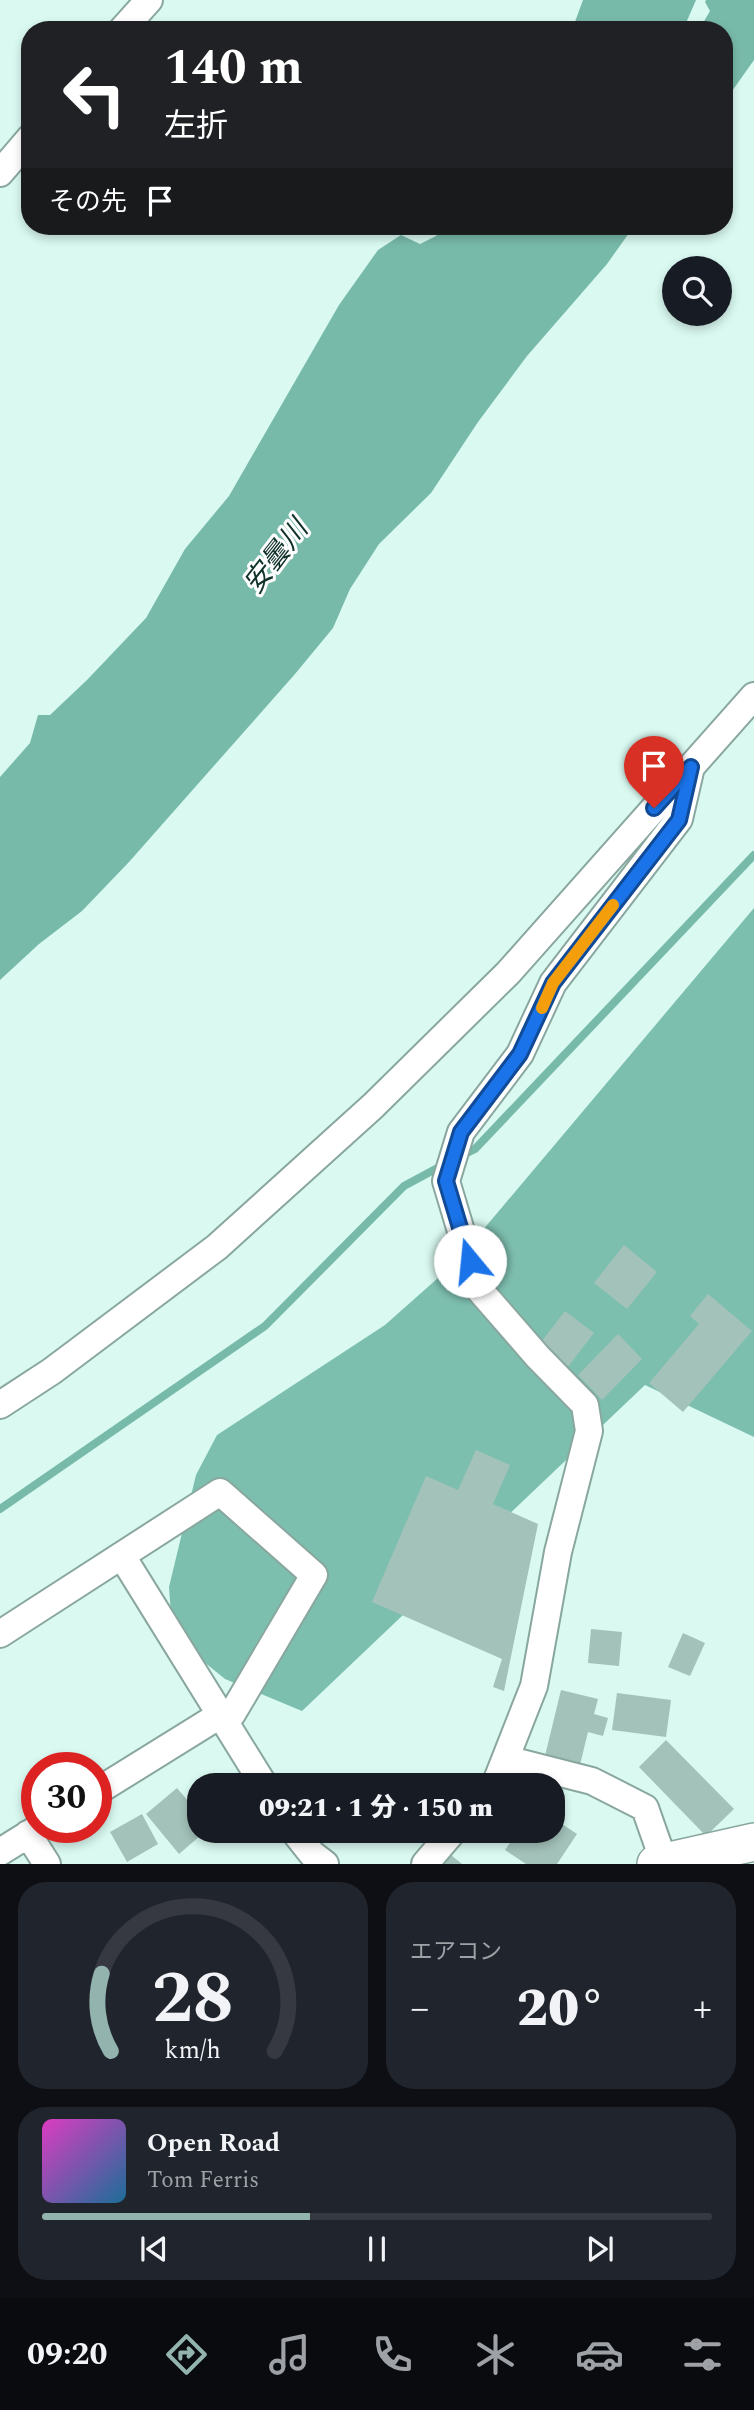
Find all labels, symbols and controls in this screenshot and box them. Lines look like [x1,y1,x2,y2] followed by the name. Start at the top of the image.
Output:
[164,31,303,106] text: 140 m
[49,49,140,140] icon: left
[164,102,228,151] text: 左折
[49,182,127,222] text: その先
[141,182,179,220] icon: arrive
[662,256,732,326] map controls
[662,256,732,326] button: search
[233,508,321,603] water label: 安曇川
[624,736,684,808] pin
[635,747,673,785] icon: arrive
[433,1224,507,1298] position arrow
[21,1752,112,1843] speed limit sign: 30
[259,1788,493,1828] text: 09:21 · 1 分 · 150 m
[410,1935,502,1970] text: エアコン
[152,1945,234,2056] text: 28
[517,1970,605,2049] text: 20°
[410,1980,429,2038] text: −
[693,1980,712,2038] text: +
[165,2032,221,2070] text: km/h
[147,2123,280,2163] text: Open Road
[147,2163,259,2198] text: Tom Ferris
[135,2230,173,2268] icon: previous
[358,2230,396,2268] icon: pause
[581,2230,619,2268] icon: next
[27,2330,108,2379] text: 09:20
[162,2330,211,2379] icon: directions
[265,2330,314,2379] icon: music
[368,2330,417,2379] icon: phone
[471,2330,520,2379] icon: climate
[575,2330,624,2379] icon: car
[678,2330,727,2379] icon: filters

